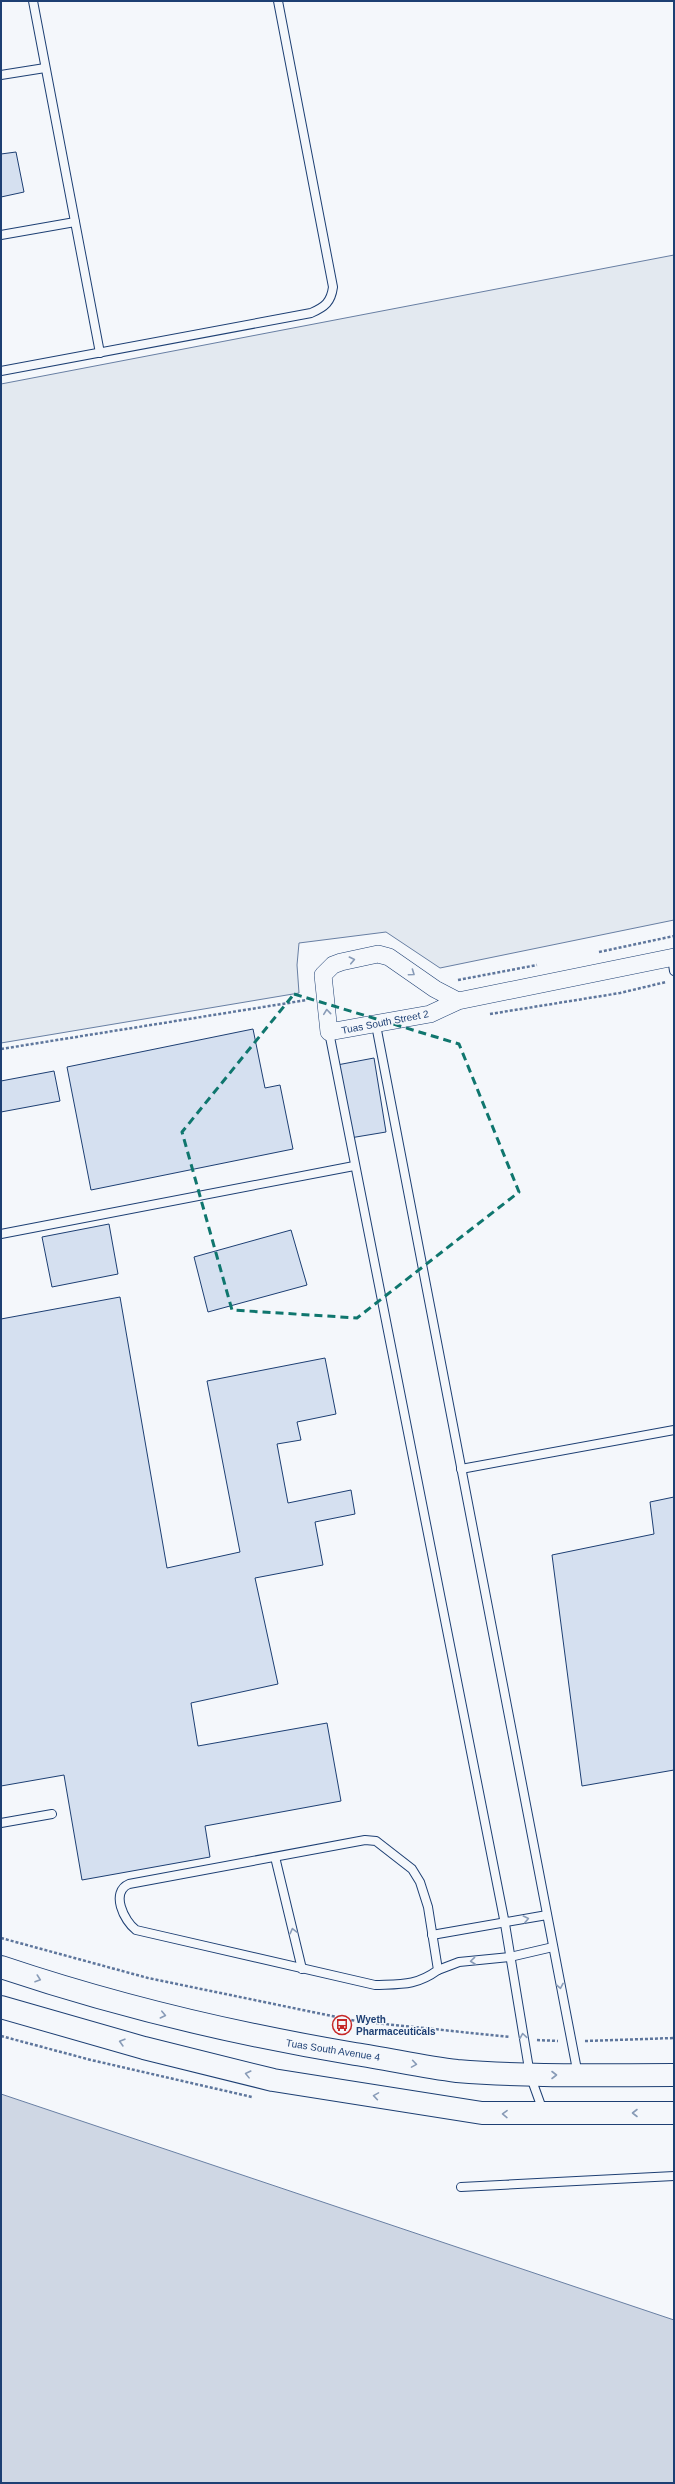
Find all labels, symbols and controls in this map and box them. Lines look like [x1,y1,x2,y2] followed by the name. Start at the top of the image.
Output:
[348,956,355,965] one-way arrow
[407,968,414,975] one-way arrow
[340,1008,430,1036] street label: Tuas South Street 2
[323,1009,332,1015] one-way arrow
[523,1916,529,1924] one-way arrow
[289,1927,298,1934] one-way arrow
[470,1956,477,1965] one-way arrow
[34,1975,41,1983] one-way arrow
[555,1982,564,1989] one-way arrow
[160,2010,166,2018] one-way arrow
[331,2014,353,2036] bus stop icon: Wyeth Pharmaceuticals
[356,2014,436,2037] place label: Wyeth Pharmaceuticals
[520,2033,528,2039] one-way arrow
[285,2037,381,2063] street label: Tuas South Avenue 4
[119,2038,126,2047] one-way arrow
[411,2059,417,2067] one-way arrow
[245,2070,251,2078] one-way arrow
[551,2071,557,2079] one-way arrow
[373,2092,379,2101] one-way arrow
[502,2109,508,2118] one-way arrow
[632,2109,638,2117] one-way arrow

